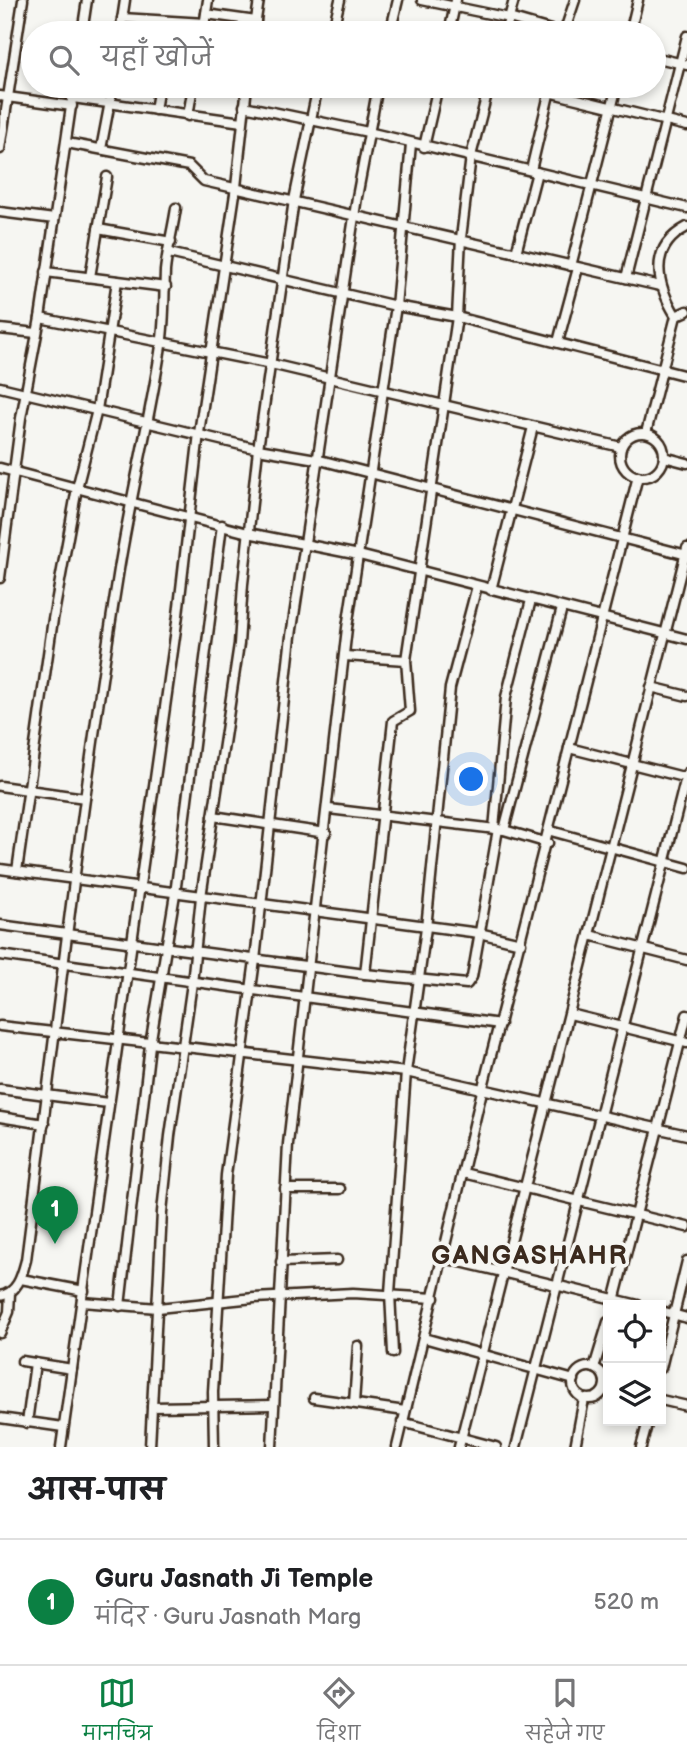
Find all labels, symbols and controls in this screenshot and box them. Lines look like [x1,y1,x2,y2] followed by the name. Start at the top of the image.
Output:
[21,21,666,98] search box
[45,41,83,79] icon: search
[101,43,213,74] text: यहाँ खोजें
[454,762,488,796] your location
[32,1186,78,1244] pin: 1
[431,1241,629,1272] district label: GANGASHAHR
[603,1300,666,1426] map controls
[603,1300,666,1363] button: locate
[603,1363,666,1426] button: layers
[28,1473,165,1509] text: आस-पास
[95,1564,373,1595] text: Guru Jasnath Ji Temple
[46,1588,56,1616] text: 1
[593,1588,659,1616] text: 520 m
[95,1603,361,1631] text: मंदिर · Guru Jasnath Marg
[83,1674,152,1754] tab: मानचित्र
[317,1674,360,1754] tab: दिशा
[525,1674,604,1754] tab: सहेजे गए

